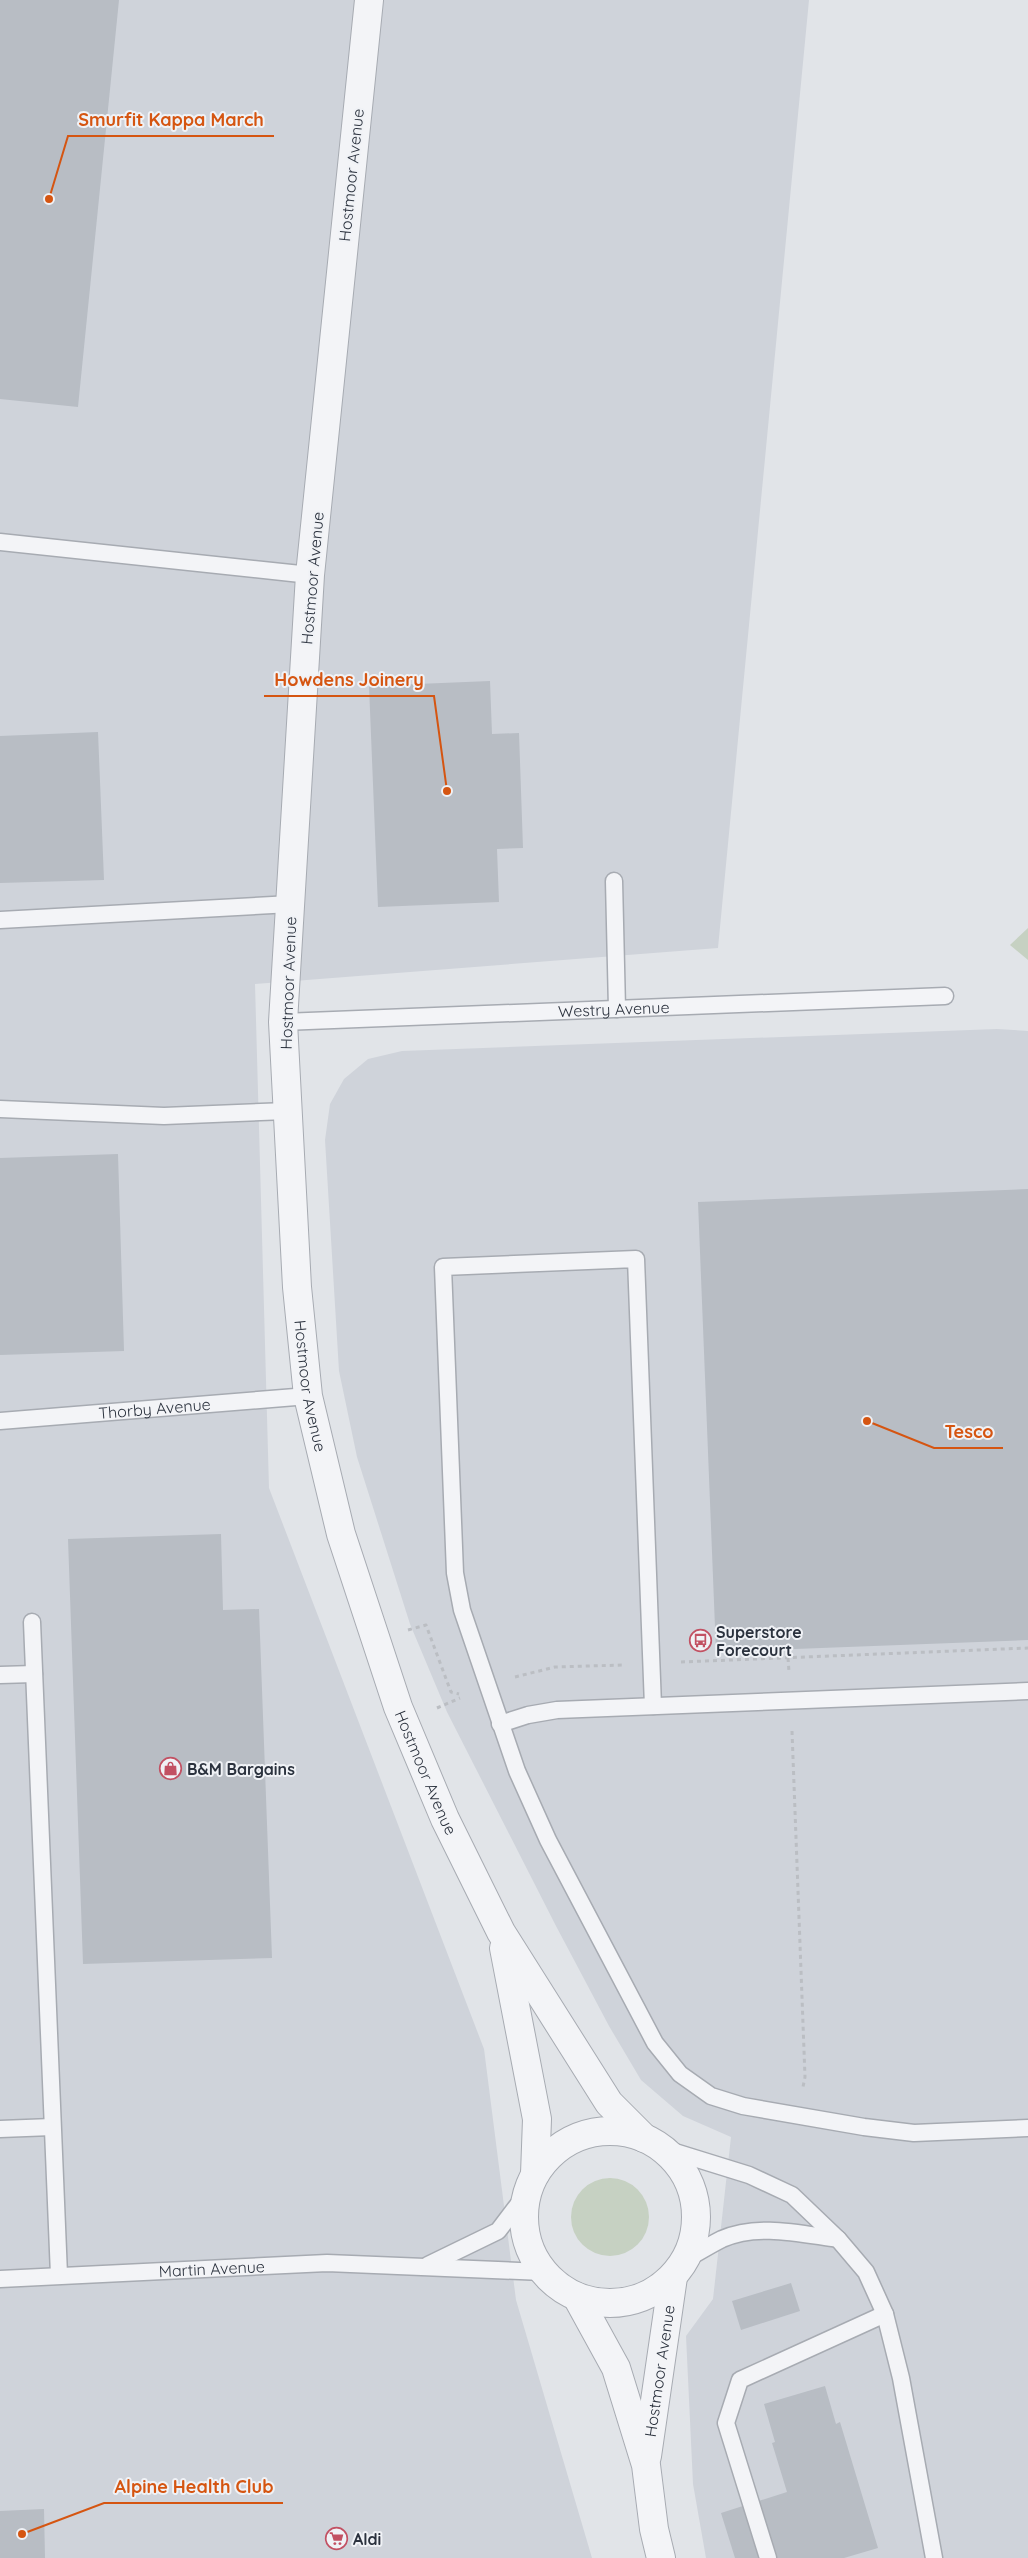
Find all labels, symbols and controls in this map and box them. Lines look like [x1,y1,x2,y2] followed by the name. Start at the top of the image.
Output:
[68,103,274,136] callout: Smurfit Kappa March
[78,108,264,131] text: Smurfit Kappa March
[334,108,368,242] street label: Hostmoor Avenue
[296,511,328,645] street label: Hostmoor Avenue
[264,663,434,696] callout: Howdens Joinery
[274,668,424,691] text: Howdens Joinery
[276,916,300,1050] street label: Hostmoor Avenue
[558,997,670,1021] street label: Westry Avenue
[290,1319,331,1454] street label: Hostmoor Avenue
[98,1394,211,1423] street label: Thorby Avenue
[934,1415,1003,1448] callout: Tesco
[945,1420,994,1443] text: Tesco
[716,1622,802,1660] place label: Superstore Forecourt
[688,1629,712,1653] bus stop icon: Superstore Forecourt
[391,1707,461,1838] street label: Hostmoor Avenue
[159,1757,183,1781] shop icon: B&M Bargains
[187,1759,295,1779] place label: B&M Bargains
[158,2256,265,2281] street label: Martin Avenue
[640,2303,679,2438] street label: Hostmoor Avenue
[104,2470,283,2503] callout: Alpine Health Club
[115,2475,273,2498] text: Alpine Health Club
[325,2527,349,2551] supermarket icon: Aldi
[353,2529,381,2549] place label: Aldi

